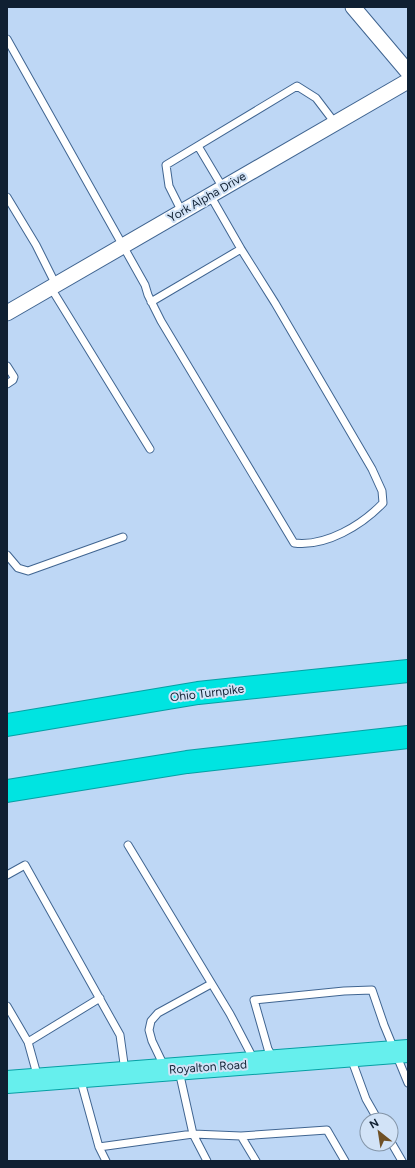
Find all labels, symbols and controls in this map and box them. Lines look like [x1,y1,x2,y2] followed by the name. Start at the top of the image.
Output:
[166,169,249,225] street label: York Alpha Drive
[169,681,245,704] street label: Ohio Turnpike
[169,1057,247,1077] street label: Royalton Road
[359,1112,399,1152] north arrow
[367,1116,381,1132] text: N

